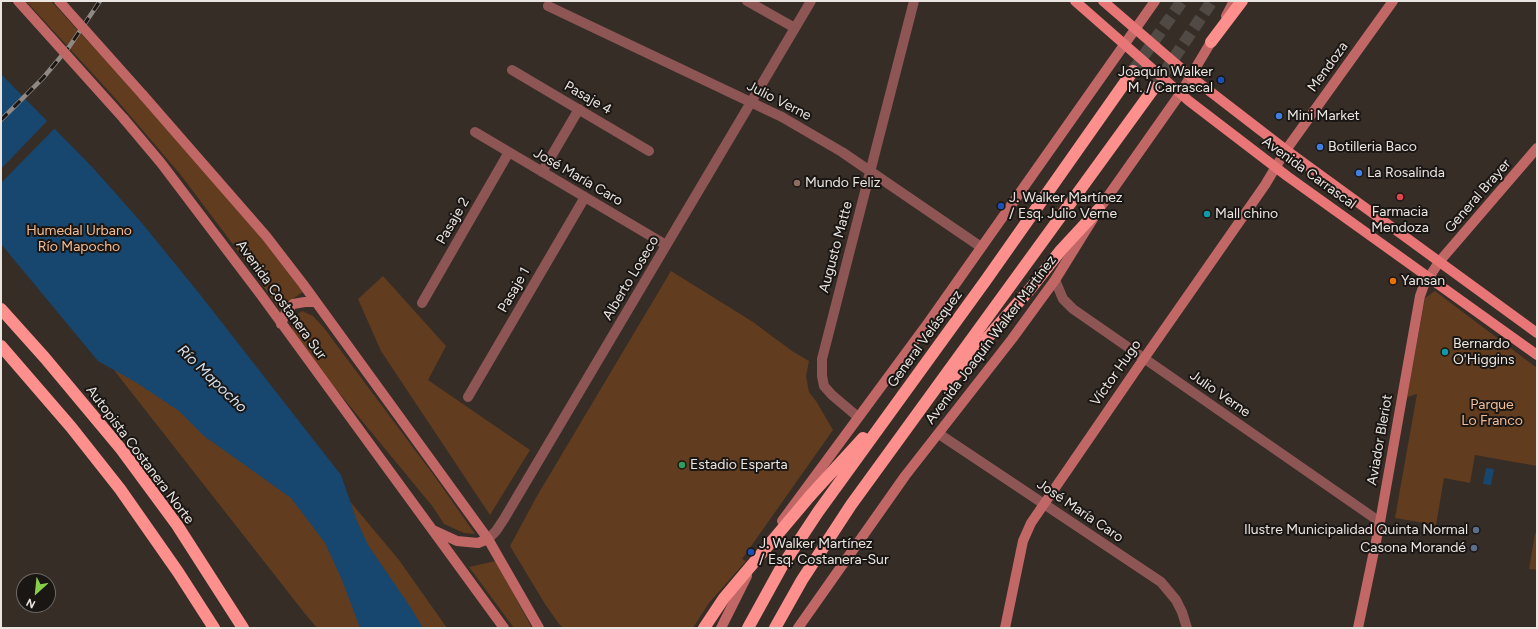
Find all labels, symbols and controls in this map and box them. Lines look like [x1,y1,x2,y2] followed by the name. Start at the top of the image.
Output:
[1304,39,1352,95] street label: Mendoza
[1118,64,1213,96] place label: Joaquín Walker M. / Carrascal
[1216,75,1226,85] marker: Joaquín Walker M. / Carrascal
[561,78,615,118] street label: Pasaje 4
[744,78,814,124] street label: Julio Verne
[1287,108,1360,124] place label: Mini Market
[1274,111,1284,121] marker: Mini Market
[1259,133,1359,213] street label: Avenida Carrascal
[1328,139,1417,155] place label: Botilleria Baco
[1315,142,1325,152] marker: Botilleria Baco
[530,145,626,209] street label: José María Caro
[1441,156,1515,236] street label: General Brayer
[1367,165,1445,181] place label: La Rosalinda
[1354,168,1364,178] marker: La Rosalinda
[805,175,881,191] place label: Mundo Feliz
[792,178,802,188] marker: Mundo Feliz
[1009,190,1123,222] place label: J. Walker Martínez / Esq. Julio Verne
[1395,192,1405,202] marker: Farmacia Mendoza
[433,195,473,247] street label: Pasaje 2
[816,199,856,295] street label: Augusto Matte
[996,201,1006,211] marker: J. Walker Martínez / Esq. Julio Verne
[1371,204,1429,236] place label: Farmacia Mendoza
[1215,206,1278,222] place label: Mall chino
[1202,209,1212,219] marker: Mall chino
[26,223,132,256] park label: Humedal Urbano Río Mapocho
[599,233,663,323] street label: Alberto Loseco
[232,237,330,363] street label: Avenida Costanera Sur
[922,252,1060,428] street label: Avenida Joaquín Walker Martínez
[494,264,534,316] street label: Pasaje 1
[1401,273,1445,289] place label: Yansan
[1388,276,1398,286] marker: Yansan
[884,287,966,391] street label: General Velásquez
[1453,336,1514,368] place label: Bernardo O'Higgins
[1087,337,1145,409] street label: Víctor Hugo
[174,341,250,417] water label: Río Mapocho
[1440,347,1450,357] marker: Bernardo O'Higgins
[1187,367,1253,421] street label: Julio Verne
[82,382,198,528] street label: Autopista Costanera Norte
[1364,393,1396,487] street label: Aviador Bleriot
[1461,397,1523,430] park label: Parque Lo Franco
[690,457,788,473] place label: Estadio Esparta
[677,460,687,470] marker: Estadio Esparta
[1034,476,1126,546] street label: José María Caro
[1244,522,1468,538] place label: Ilustre Municipalidad Quinta Normal
[1471,525,1481,535] marker: Ilustre Municipalidad Quinta Normal
[759,536,889,568] place label: J. Walker Martínez / Esq. Costanera-Sur
[1360,540,1466,556] place label: Casona Morandé
[1469,543,1479,553] marker: Casona Morandé
[746,547,756,557] marker: J. Walker Martínez / Esq. Costanera-Sur
[16,573,56,613] north arrow
[24,596,38,611] text: N

